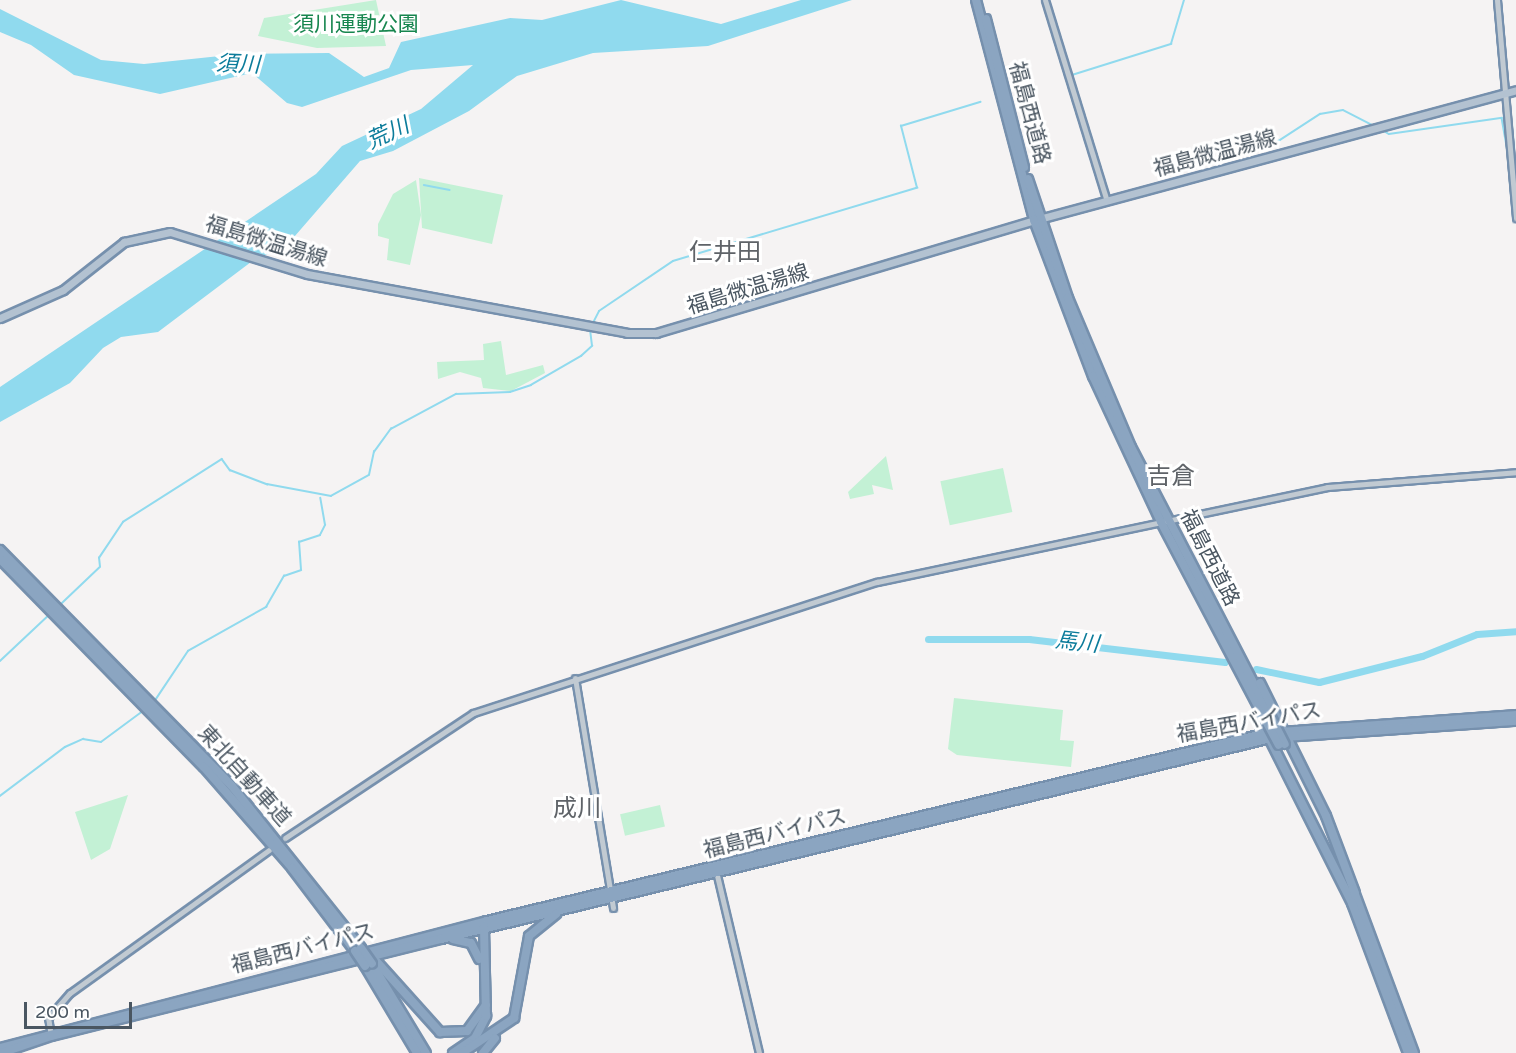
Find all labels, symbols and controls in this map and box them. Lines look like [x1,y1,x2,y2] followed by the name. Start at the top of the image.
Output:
[293,12,419,38] park label: 須川運動公園
[216,51,260,79] water label: 須川
[1003,59,1055,167] street label: 福島西道路
[362,113,414,155] water label: 荒川
[1151,126,1279,182] street label: 福島微温湯線
[202,212,330,272] street label: 福島微温湯線
[689,239,761,267] district label: 仁井田
[684,260,812,320] street label: 福島微温湯線
[1147,463,1195,491] district label: 吉倉
[1174,506,1244,610] street label: 福島西道路
[1054,628,1100,658] water label: 馬川
[1174,698,1324,748] street label: 福島西バイパス
[192,721,296,831] street label: 東北自動車道
[553,795,601,823] district label: 成川
[701,804,849,864] street label: 福島西バイパス
[229,919,377,979] street label: 福島西バイパス
[27,990,135,1028] scale bar
[35,1001,90,1023] text: 200 m

